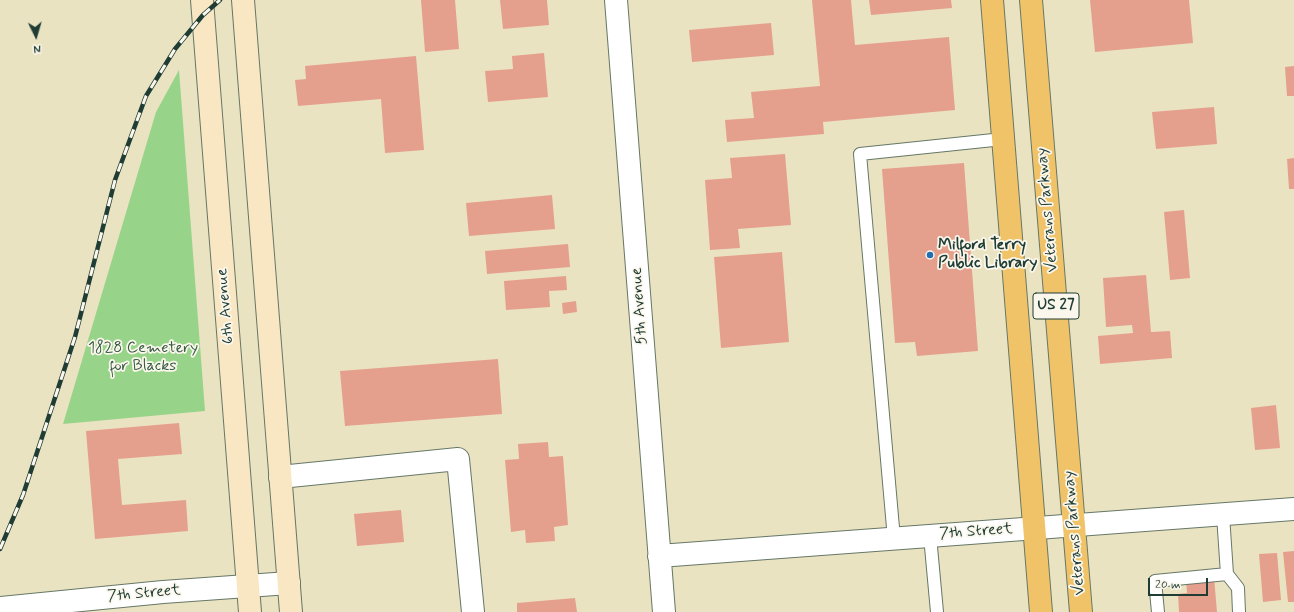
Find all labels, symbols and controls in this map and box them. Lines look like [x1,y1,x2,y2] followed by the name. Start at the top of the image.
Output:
[16,16,56,56] north arrow
[33,41,41,55] text: N
[1033,147,1063,273] street label: Veterans Parkway
[938,236,1037,274] place label: Milford Terry Public Library
[925,250,935,260] marker: Milford Terry Public Library
[213,267,239,345] street label: 6th Avenue
[628,267,652,345] street label: 5th Avenue
[1033,293,1079,319] road number: US 27
[88,339,198,377] park label: 1828 Cemetery for Blacks
[1060,470,1090,596] street label: Veterans Parkway
[939,520,1013,544] street label: 7th Street
[1150,570,1210,596] scale bar
[1155,577,1181,593] text: 20 m
[107,581,181,607] street label: 7th Street

